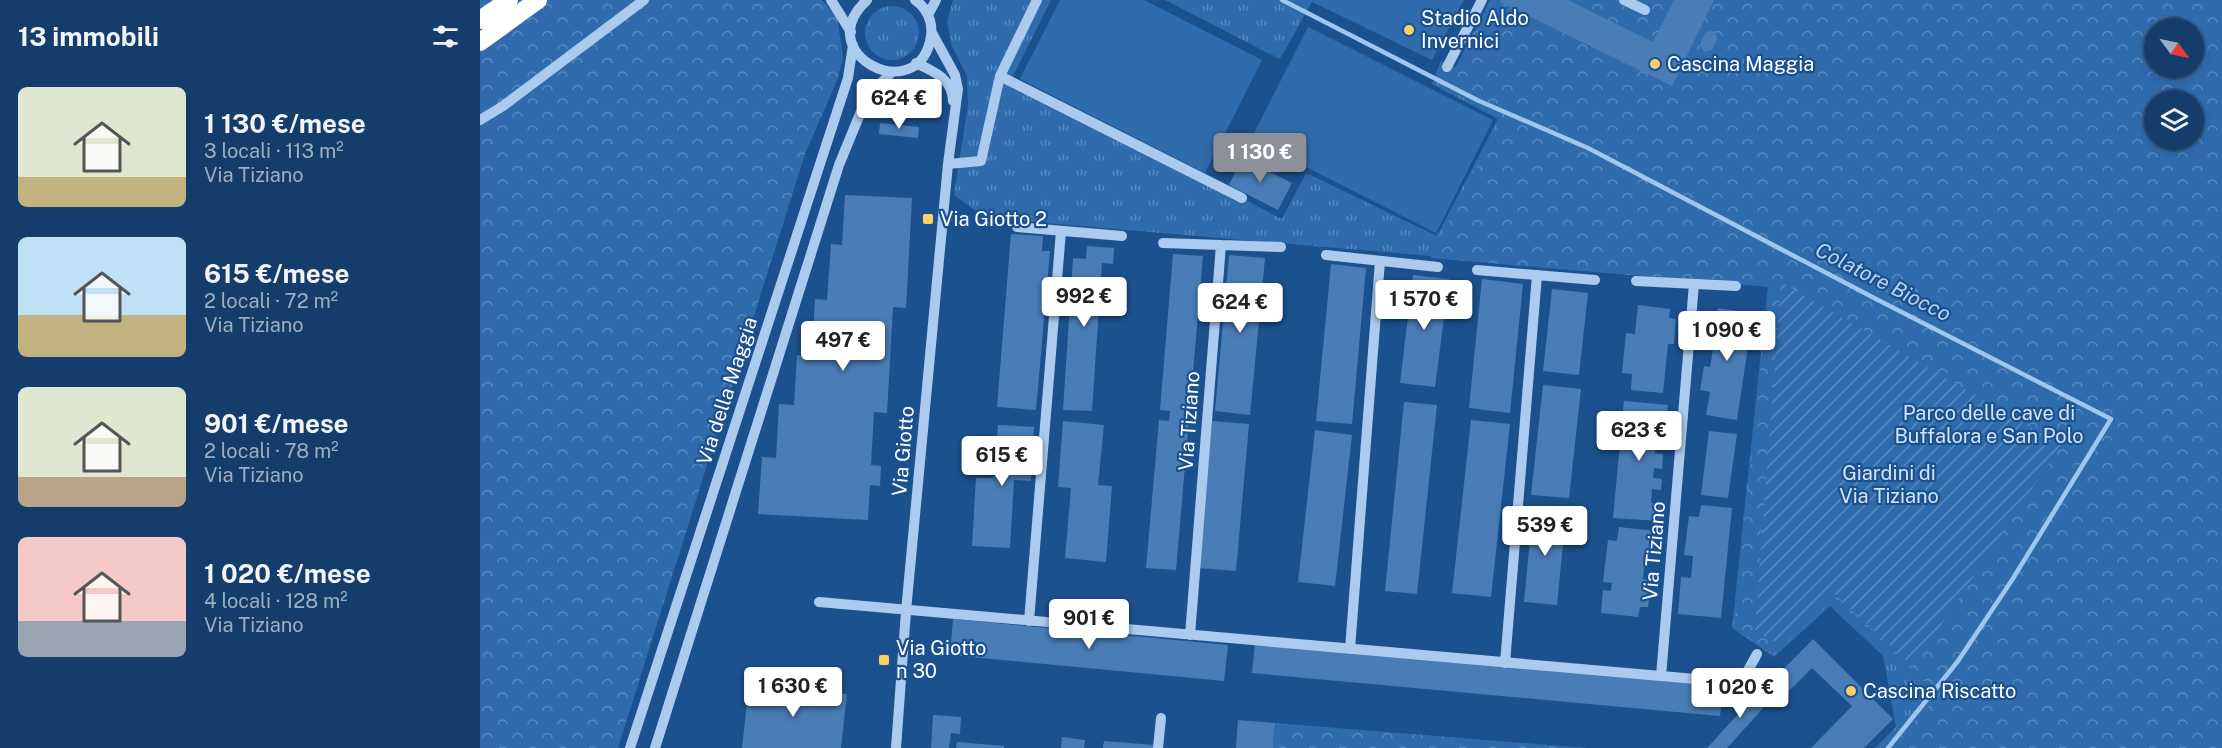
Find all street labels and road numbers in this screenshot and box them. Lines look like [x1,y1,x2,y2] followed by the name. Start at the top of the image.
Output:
[692,314,762,468] street label: Via della Maggia
[1174,370,1204,472] street label: Via Tiziano
[887,405,919,497] street label: Via Giotto
[1638,500,1670,602] street label: Via Tiziano

